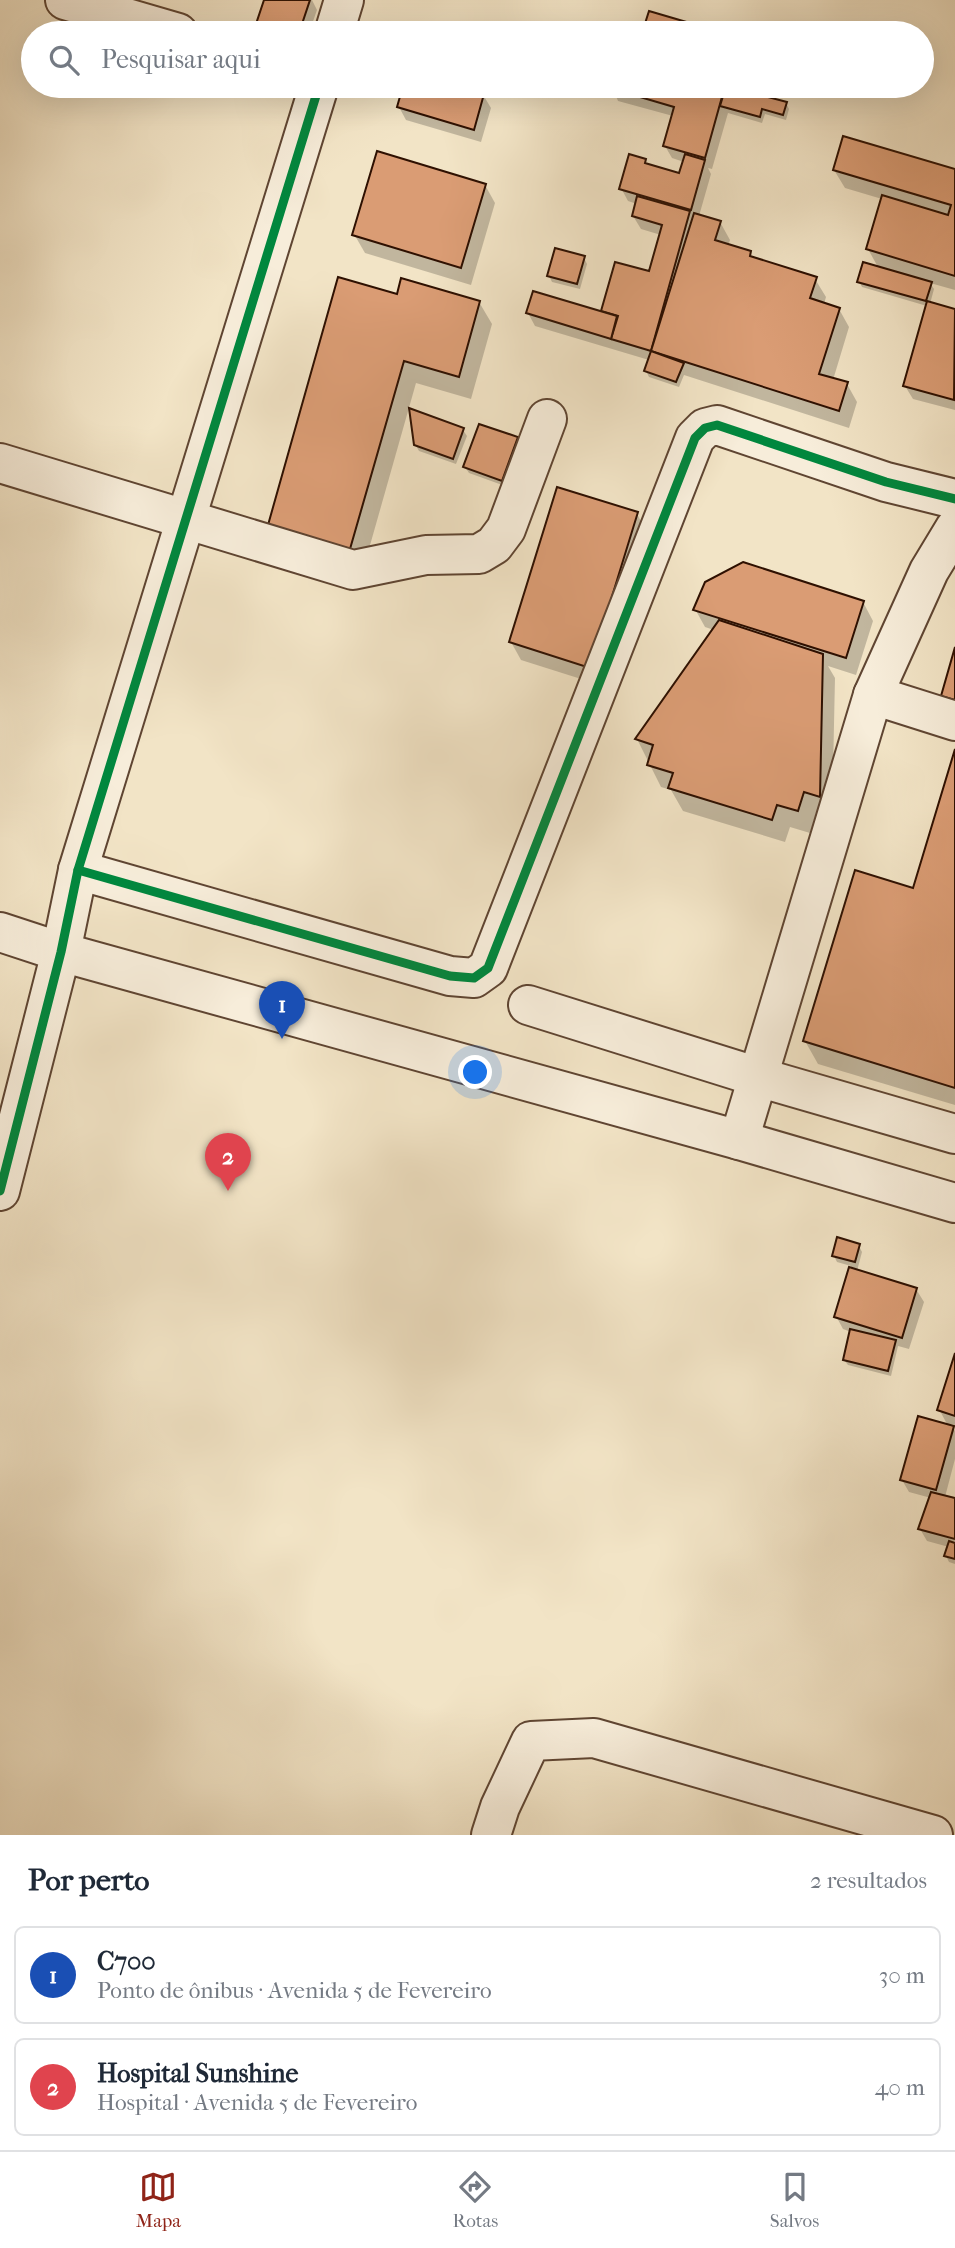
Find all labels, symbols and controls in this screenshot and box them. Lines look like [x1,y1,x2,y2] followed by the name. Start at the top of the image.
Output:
[21,21,934,98] search box
[45,41,83,79] icon: search
[101,44,261,75] text: Pesquisar aqui
[259,981,305,1039] pin: 1
[458,1055,492,1089] your location
[205,1133,251,1191] pin: 2
[28,1863,150,1898] text: Por perto
[810,1867,927,1894] text: 2 resultados
[97,1946,156,1977] text: C700
[49,1962,57,1989] text: 1
[879,1962,925,1989] text: 30 m
[97,1977,492,2004] text: Ponto de ônibus · Avenida 5 de Fevereiro
[97,2058,298,2089] text: Hospital Sunshine
[47,2074,59,2101] text: 2
[875,2074,925,2101] text: 40 m
[97,2089,417,2116] text: Hospital · Avenida 5 de Fevereiro
[136,2168,181,2232] tab: Mapa
[453,2168,498,2232] tab: Rotas
[770,2168,819,2232] tab: Salvos

